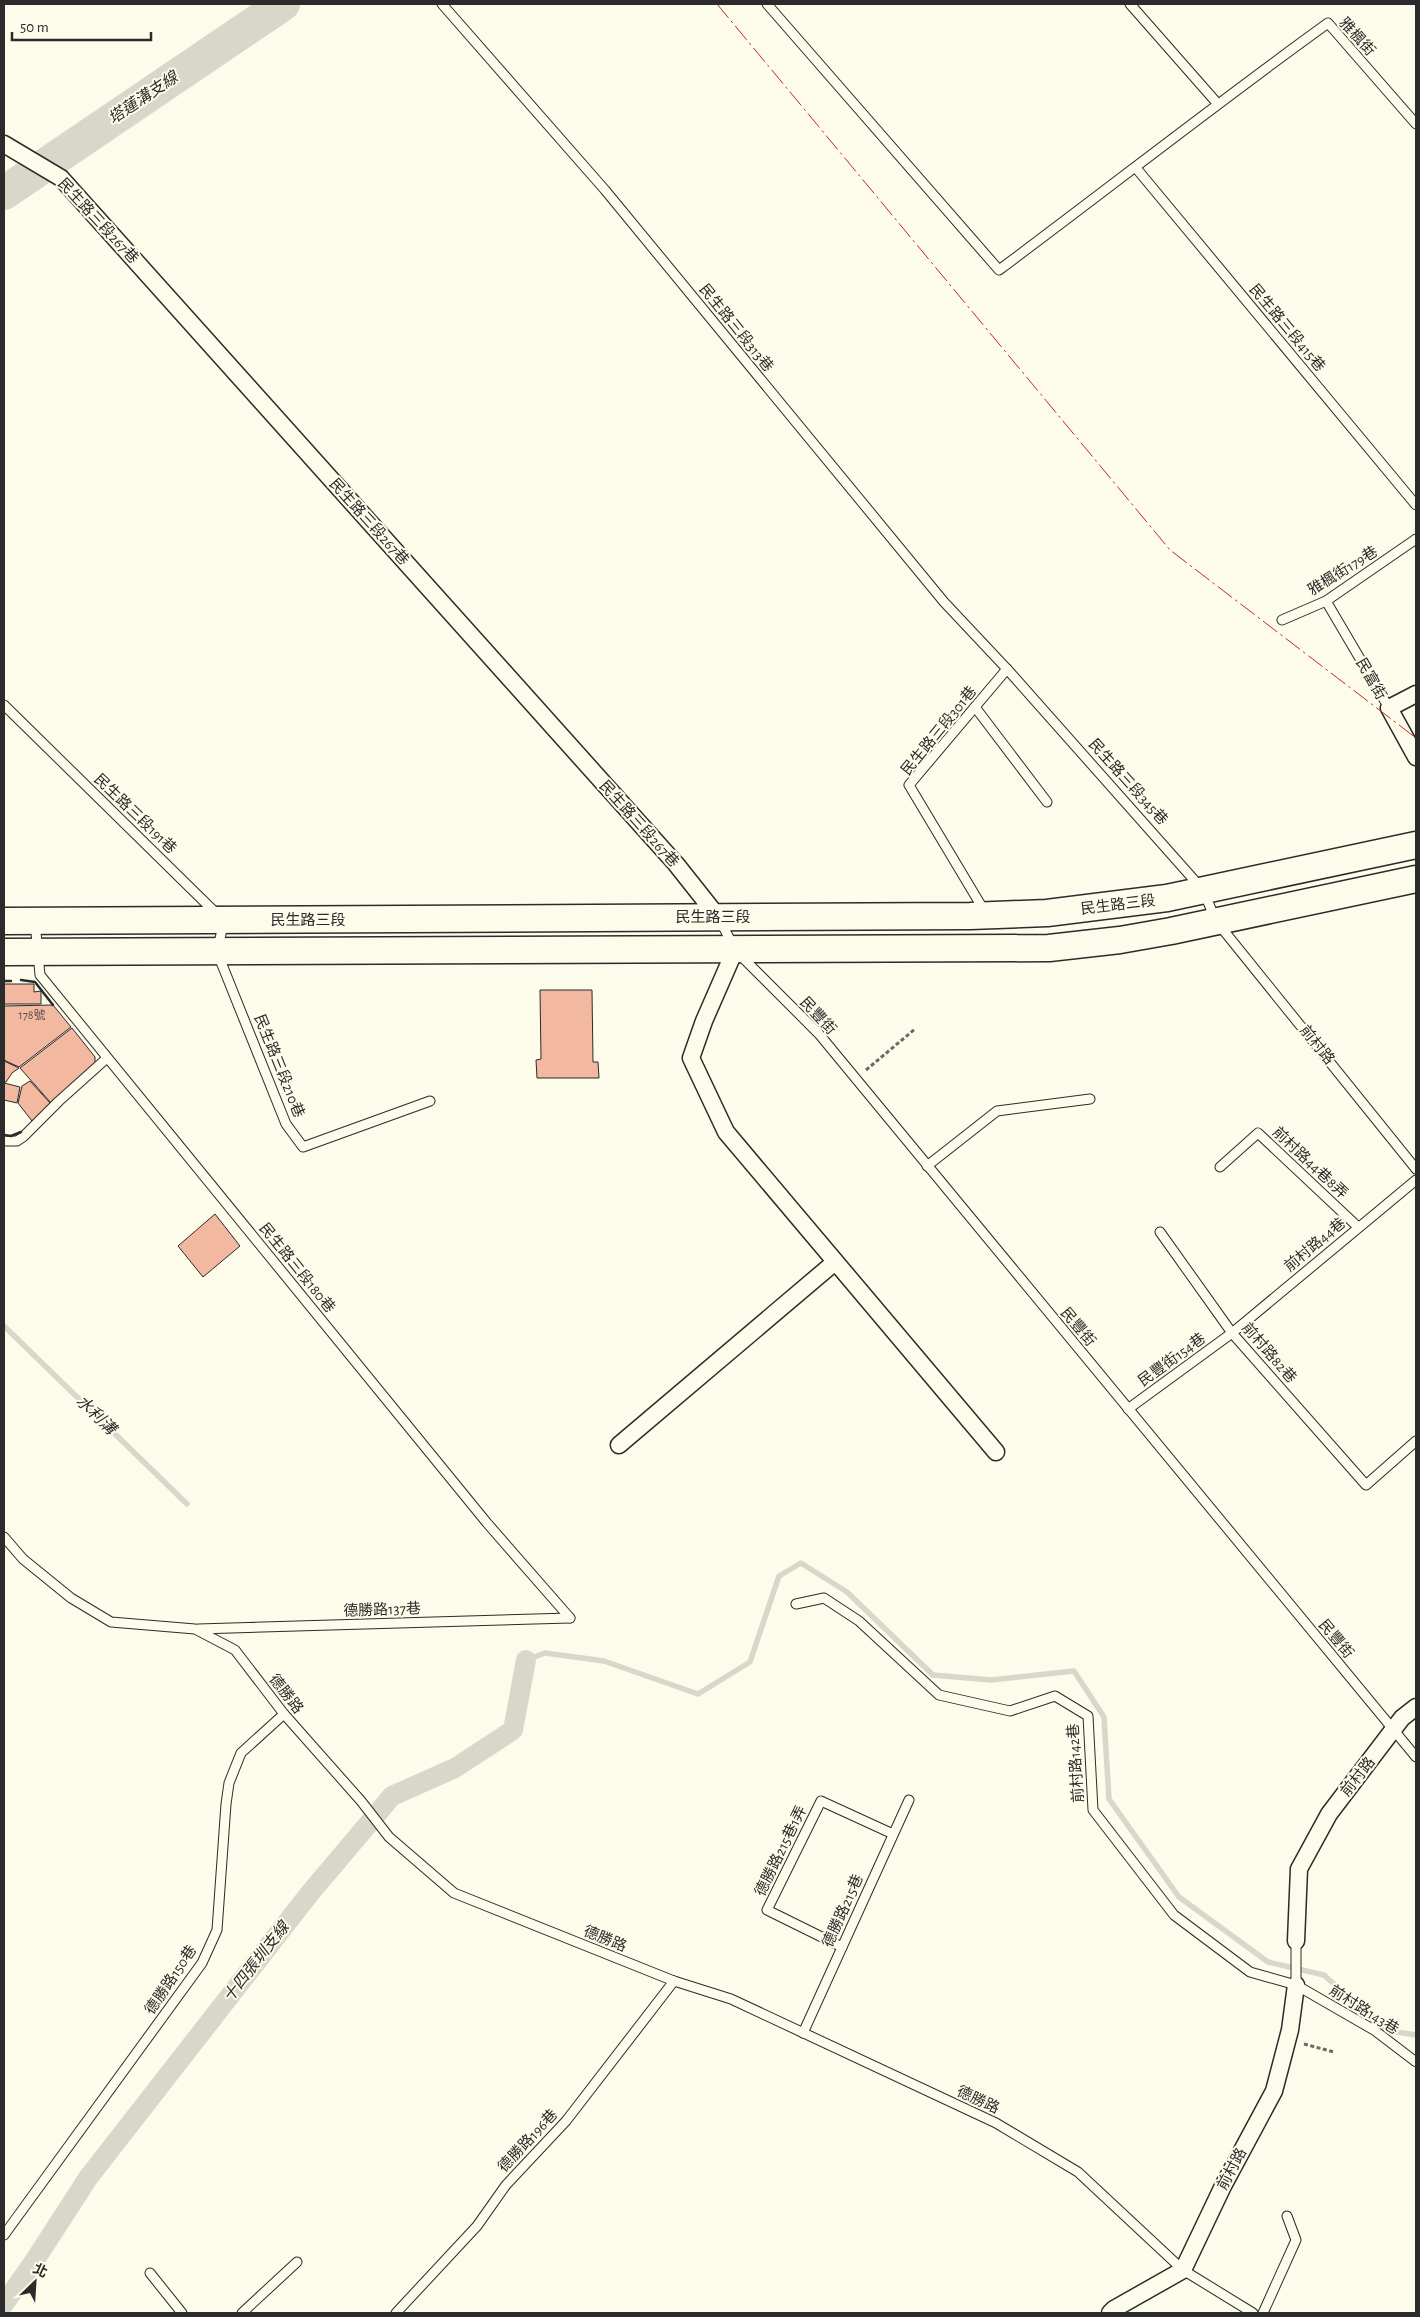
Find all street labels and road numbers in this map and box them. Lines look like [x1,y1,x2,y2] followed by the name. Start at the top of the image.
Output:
[1336,15,1378,59] street label: 雅楓街
[55,175,142,266] street label: 民生路三段267巷
[696,281,776,375] street label: 民生路三段313巷
[1246,281,1328,374] street label: 民生路三段415巷
[327,475,412,568] street label: 民生路三段267巷
[1305,543,1380,598] street label: 雅楓街179巷
[1353,655,1390,702] street label: 民富街
[898,683,979,778] street label: 民生路三段301巷
[1086,736,1171,828] street label: 民生路三段345巷
[91,771,180,857] street label: 民生路三段191巷
[597,777,682,870] street label: 民生路三段267巷
[1080,892,1156,917] street label: 民生路三段
[675,909,751,925] street label: 民生路三段
[270,912,346,928] street label: 民生路三段
[797,994,840,1038] street label: 民豐街
[251,1012,307,1120] street label: 民生路三段210巷
[1297,1022,1339,1067] street label: 前村路
[1270,1123,1352,1201] street label: 前村路44巷8弄
[1280,1214,1348,1275] street label: 前村路44巷
[256,1220,338,1316] street label: 民生路三段180巷
[1058,1304,1099,1349] street label: 民豐街
[1239,1319,1300,1386] street label: 前村路82巷
[1135,1330,1208,1389] street label: 民豐街154巷
[343,1599,421,1619] street label: 德勝路137巷
[1316,1616,1357,1661] street label: 民豐街
[266,1670,307,1716] street label: 德勝路
[1064,1723,1086,1803] street label: 前村路142巷
[1337,1753,1378,1799] street label: 前村路
[751,1803,809,1899] street label: 德勝路215巷1弄
[818,1871,866,1950] street label: 德勝路215巷
[581,1922,629,1954] street label: 德勝路
[141,1942,199,2017] street label: 德勝路150巷
[1327,1981,1402,2037] street label: 前村路143巷
[954,2082,1002,2116] street label: 德勝路
[494,2106,561,2175] street label: 德勝路196巷
[1213,2145,1249,2192] street label: 前村路

